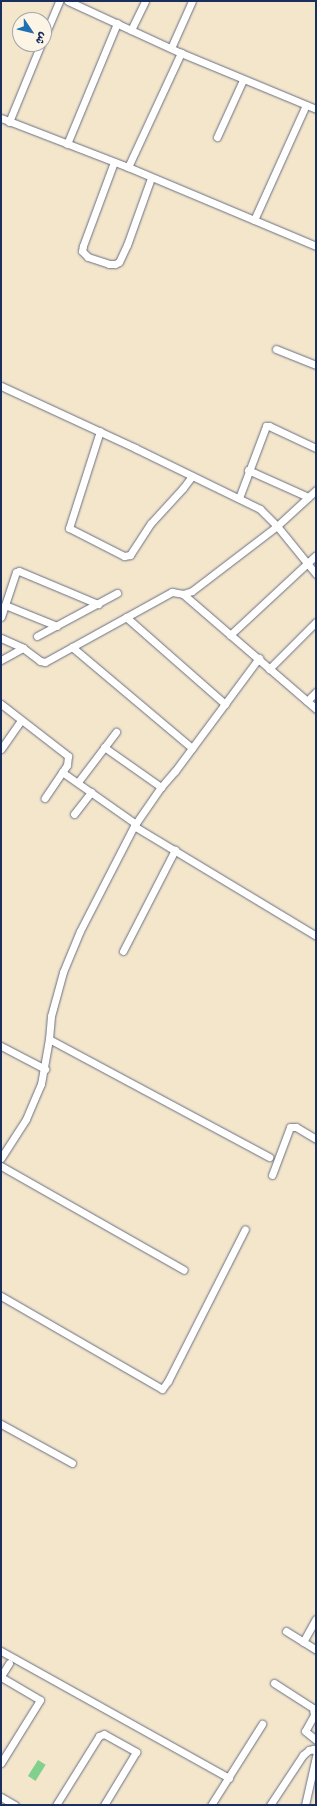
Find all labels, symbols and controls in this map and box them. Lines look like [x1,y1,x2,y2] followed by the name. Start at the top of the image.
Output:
[12,12,52,52] north arrow
[30,28,53,49] text: ش

